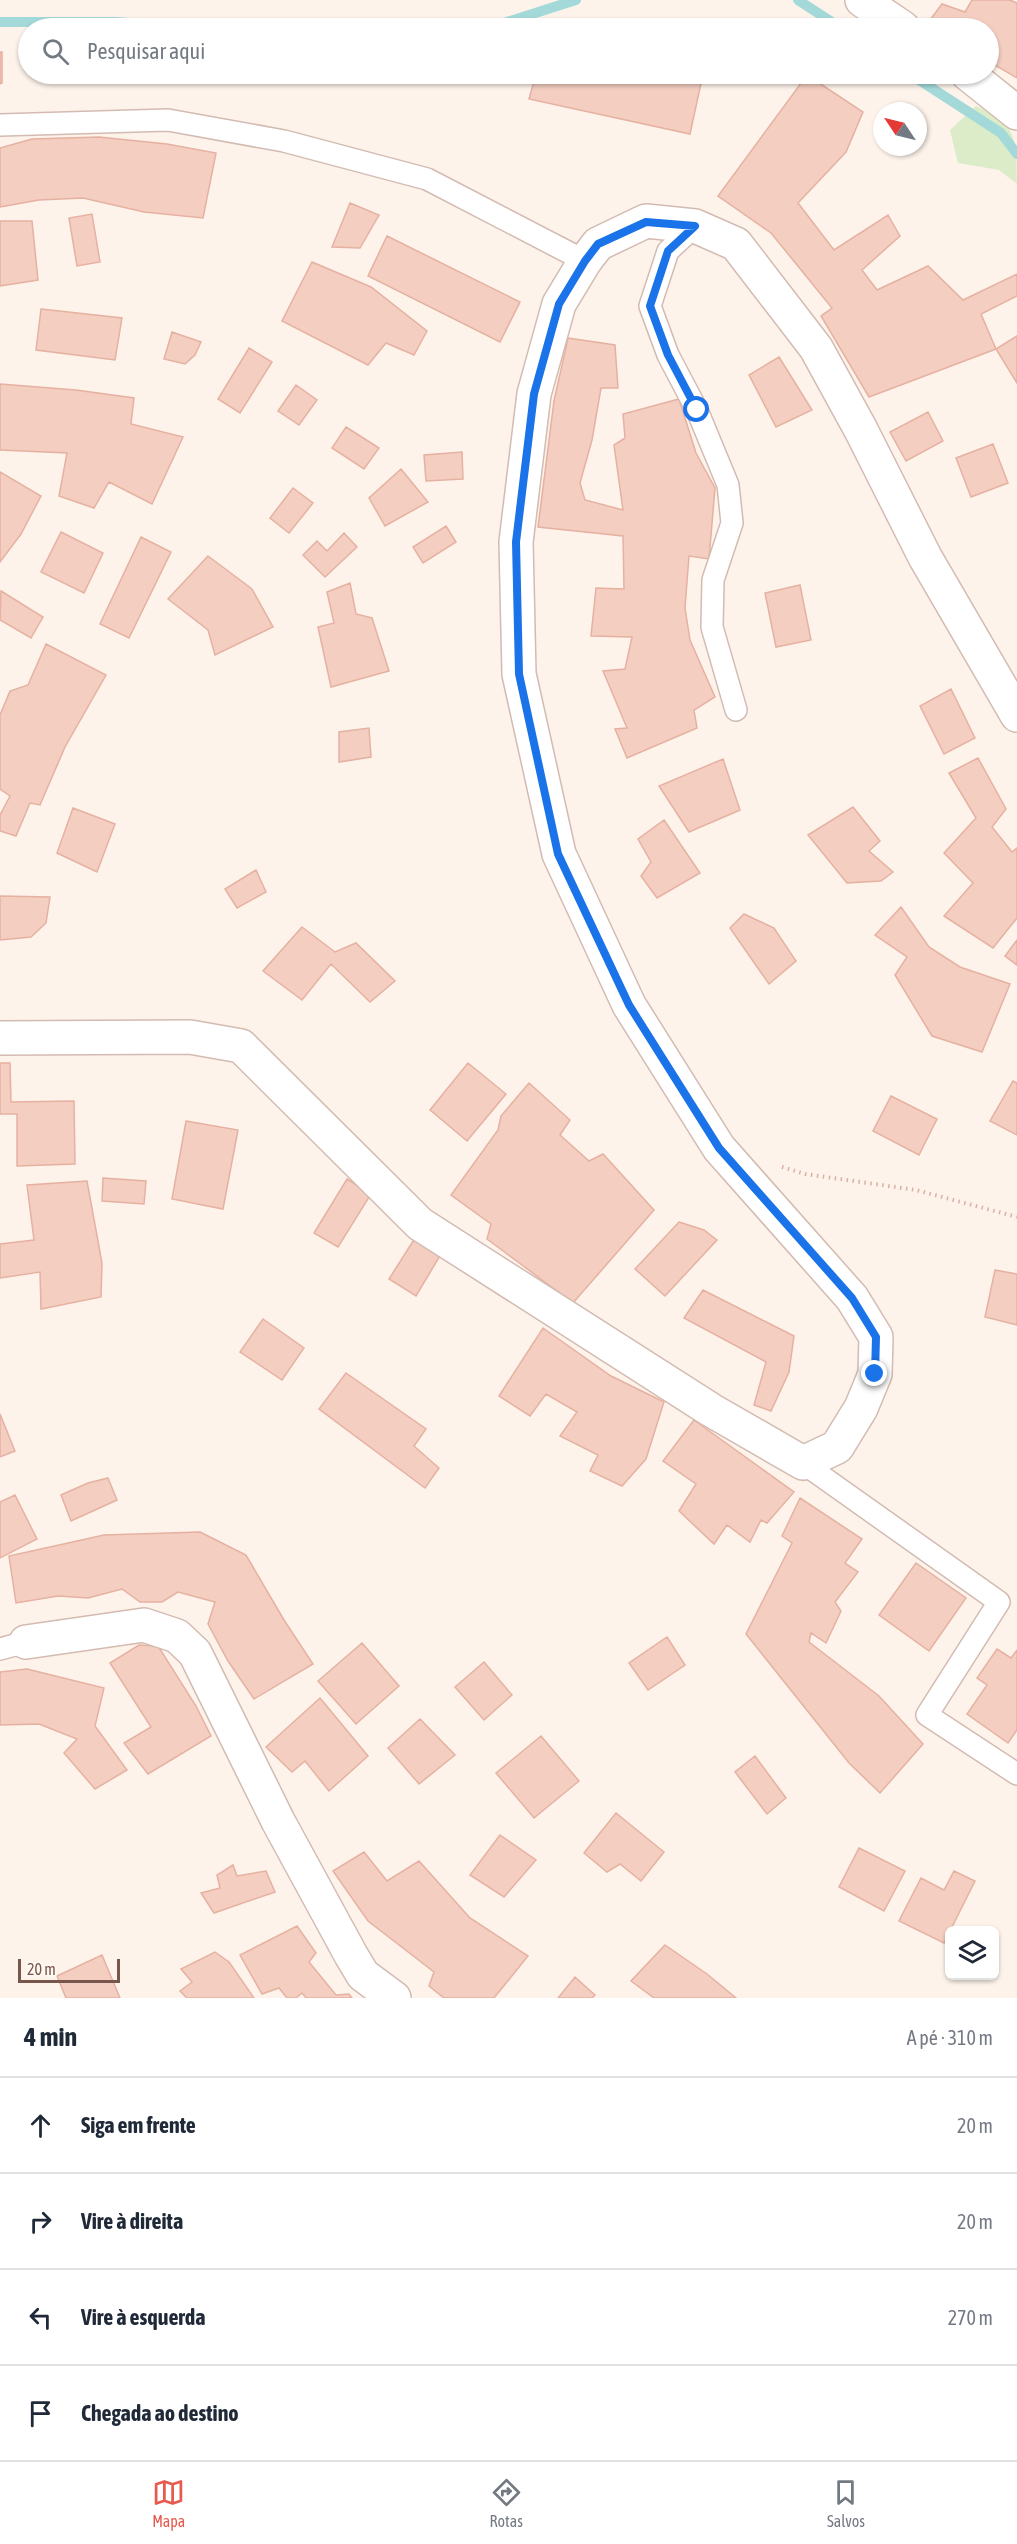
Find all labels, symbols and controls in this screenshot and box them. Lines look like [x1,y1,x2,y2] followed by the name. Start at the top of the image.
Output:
[18,18,999,84] search box
[39,35,72,68] icon: search
[87,38,205,64] text: Pesquisar aqui
[873,102,927,156] north arrow
[683,396,709,422] route start
[861,1360,887,1386] route end
[945,1926,999,1980] map controls
[945,1926,999,1980] button: layers
[18,1956,120,1984] scale bar
[27,1960,56,1978] text: 20 m
[24,2022,77,2052] text: 4 min
[907,2026,993,2049] text: A pé · 310 m
[24,2109,57,2142] icon: ahead
[81,2112,196,2138] text: Siga em frente
[957,2114,993,2137] text: 20 m
[24,2205,57,2238] icon: right
[81,2208,183,2234] text: Vire à direita
[957,2210,993,2233] text: 20 m
[24,2301,57,2334] icon: left
[81,2304,206,2330] text: Vire à esquerda
[948,2306,993,2329] text: 270 m
[24,2397,57,2430] icon: arrive
[81,2400,239,2426] text: Chegada ao destino
[152,2476,185,2530] tab: Mapa
[490,2476,523,2530] tab: Rotas
[827,2476,865,2530] tab: Salvos

